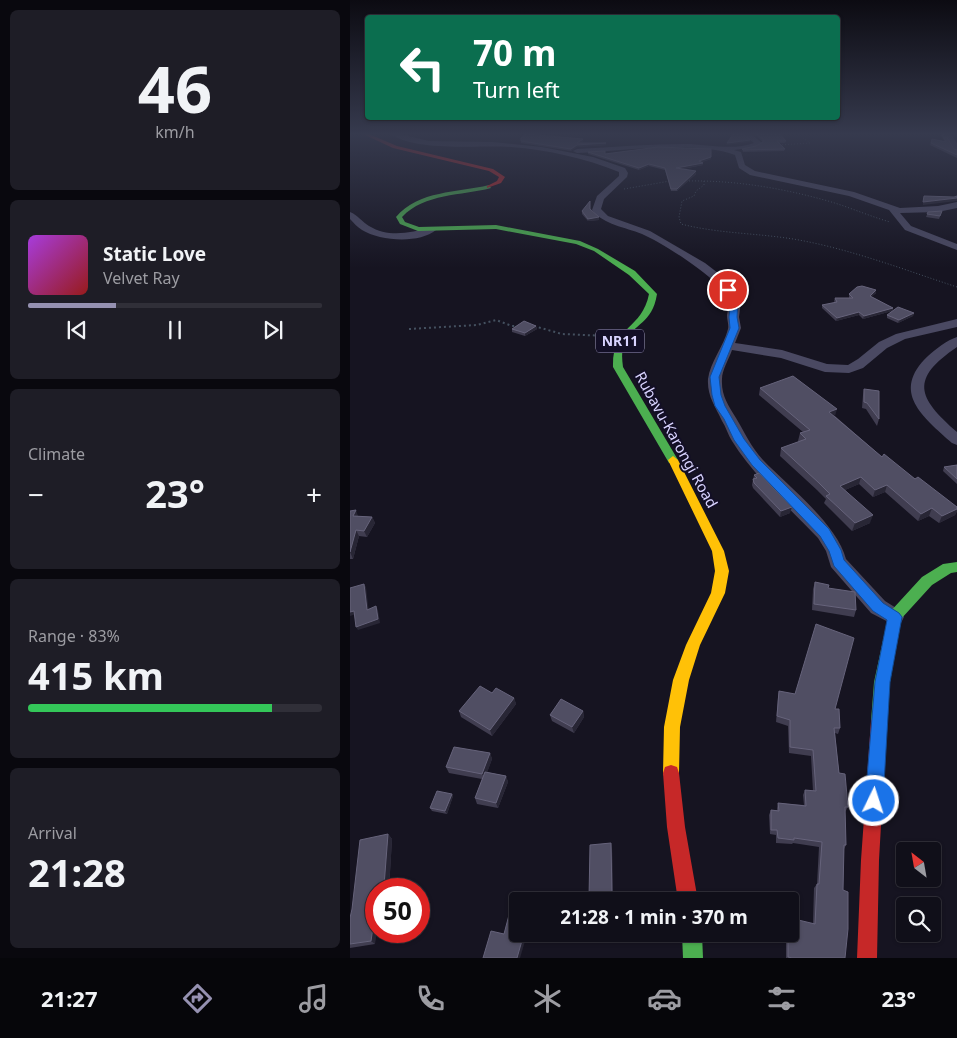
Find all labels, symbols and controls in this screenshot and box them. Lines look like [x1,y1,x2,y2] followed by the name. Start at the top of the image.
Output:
[473,29,556,76] text: 70 m
[390,35,455,100] icon: left
[138,44,212,132] text: 46
[473,74,560,104] text: Turn left
[155,121,195,143] text: km/h
[103,241,206,267] text: Static Love
[103,267,180,289] text: Velvet Ray
[707,269,749,311] pin
[714,276,742,304] icon: arrive
[63,316,91,344] icon: previous
[161,316,189,344] icon: pause
[259,316,287,344] icon: next
[596,330,644,352] road number: NR11
[631,368,723,511] street label: Rubavu-Karongi Road
[28,443,85,465] text: Climate
[145,467,205,519] text: 23°
[28,475,44,513] text: −
[306,475,322,513] text: +
[28,625,120,647] text: Range · 83%
[28,649,164,701] text: 415 km
[847,774,899,826] position arrow
[28,822,77,844] text: Arrival
[896,842,941,888] north arrow
[896,842,941,942] map controls
[28,846,126,898] text: 21:28
[365,878,430,943] speed limit sign: 50
[896,897,941,942] button: search
[560,904,748,930] text: 21:28 · 1 min · 370 m
[180,981,215,1016] icon: directions
[296,981,331,1016] icon: music
[413,981,448,1016] icon: phone
[530,981,565,1016] icon: climate
[647,981,682,1016] icon: car
[764,981,799,1016] icon: filters
[41,983,98,1013] text: 21:27
[881,983,916,1013] text: 23°

